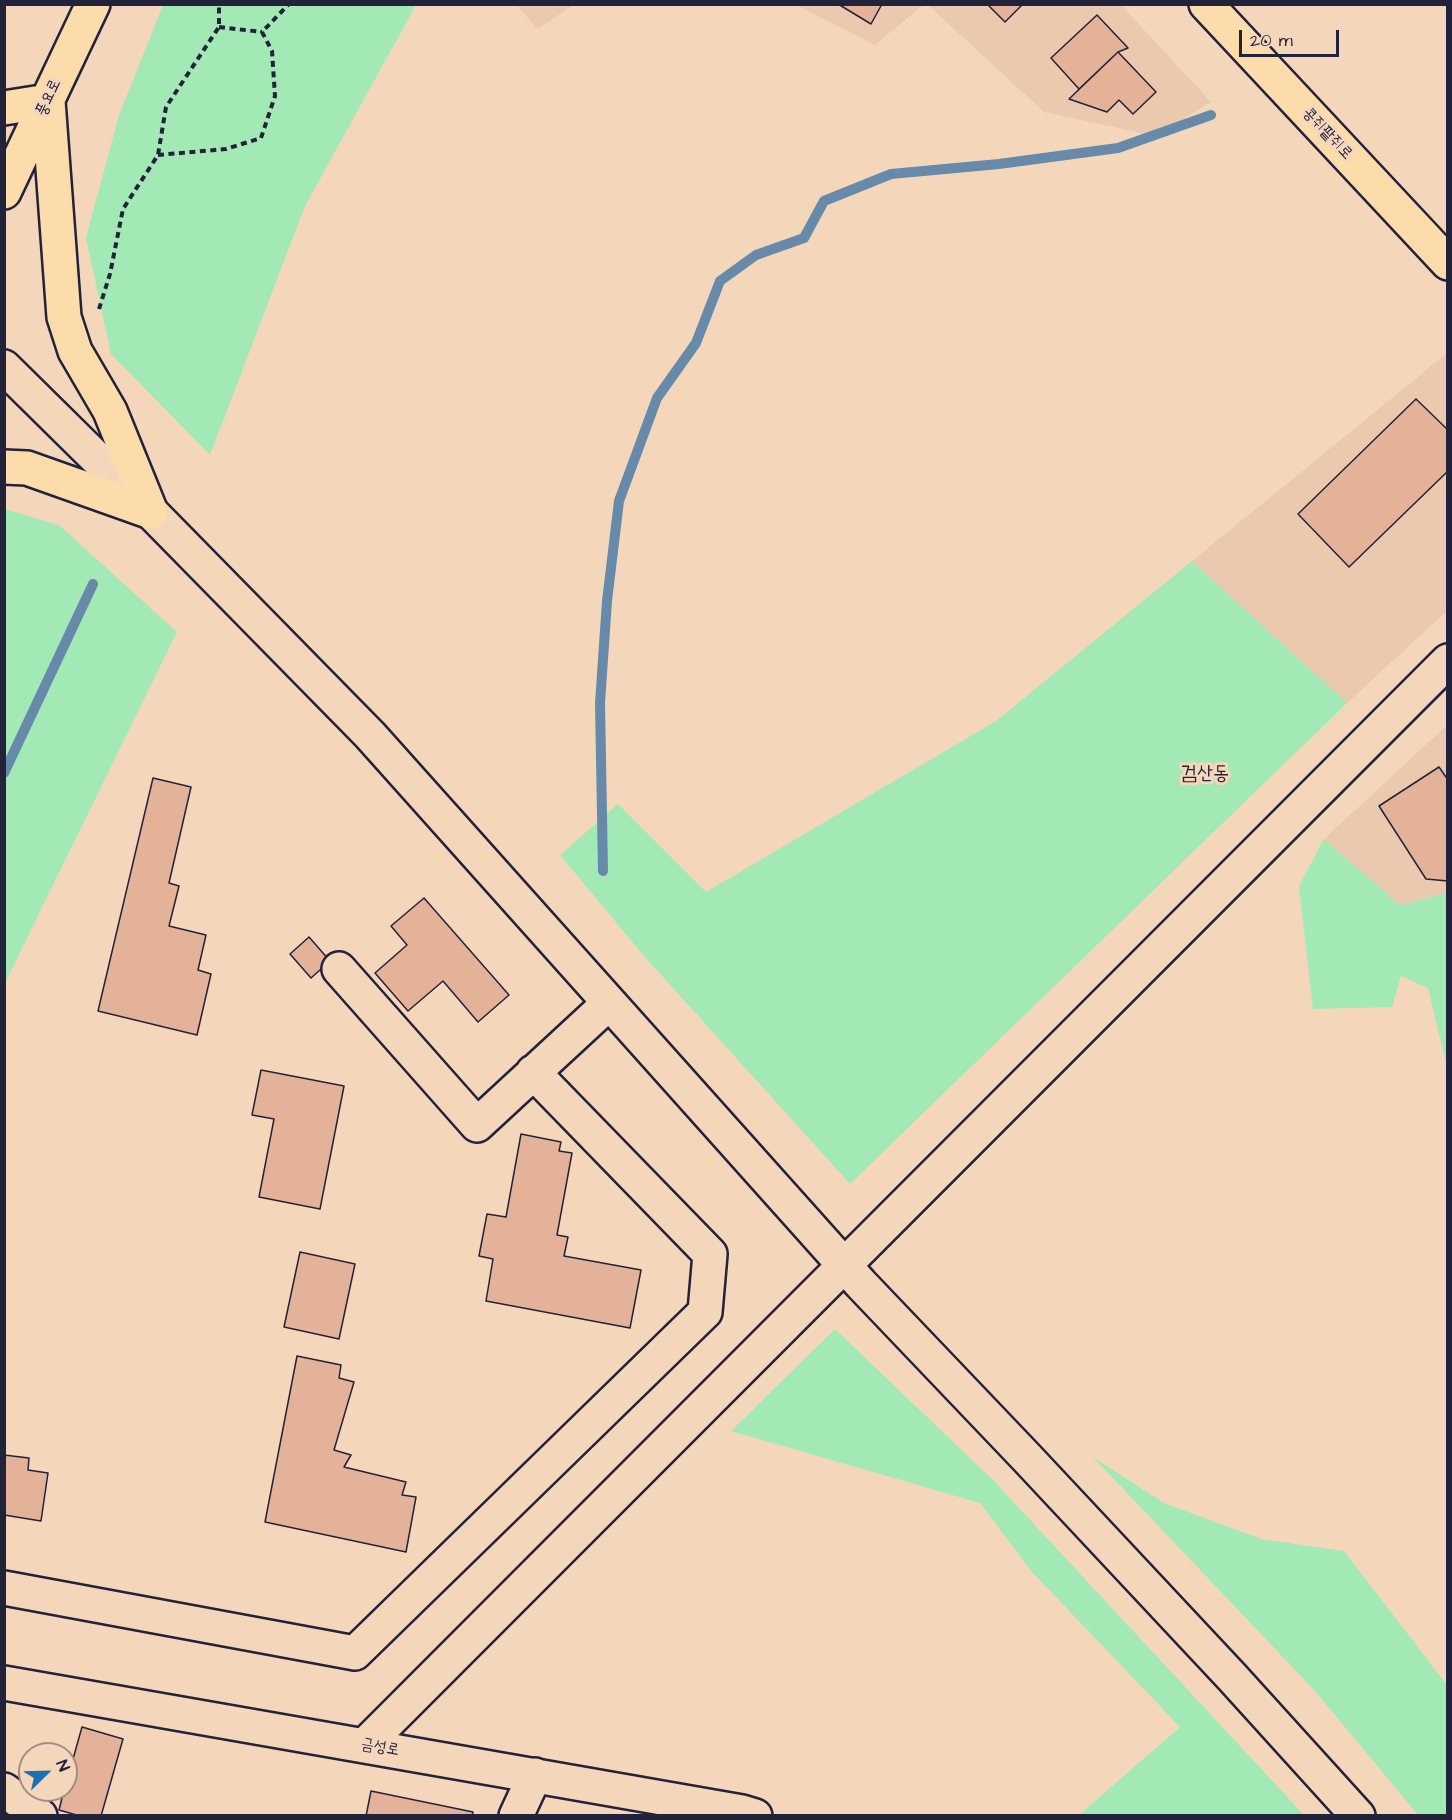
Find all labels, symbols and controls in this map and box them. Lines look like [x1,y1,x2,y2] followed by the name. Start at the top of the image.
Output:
[1242,18,1342,56] scale bar
[1250,28,1293,53] text: 20 m
[32,76,66,120] street label: 풍요로
[1298,104,1356,164] street label: 콩쥐팥쥐로
[1181,763,1229,787] district label: 검산동
[359,1735,401,1761] street label: 금성로
[18,1742,78,1802] north arrow
[51,1757,75,1775] text: N

